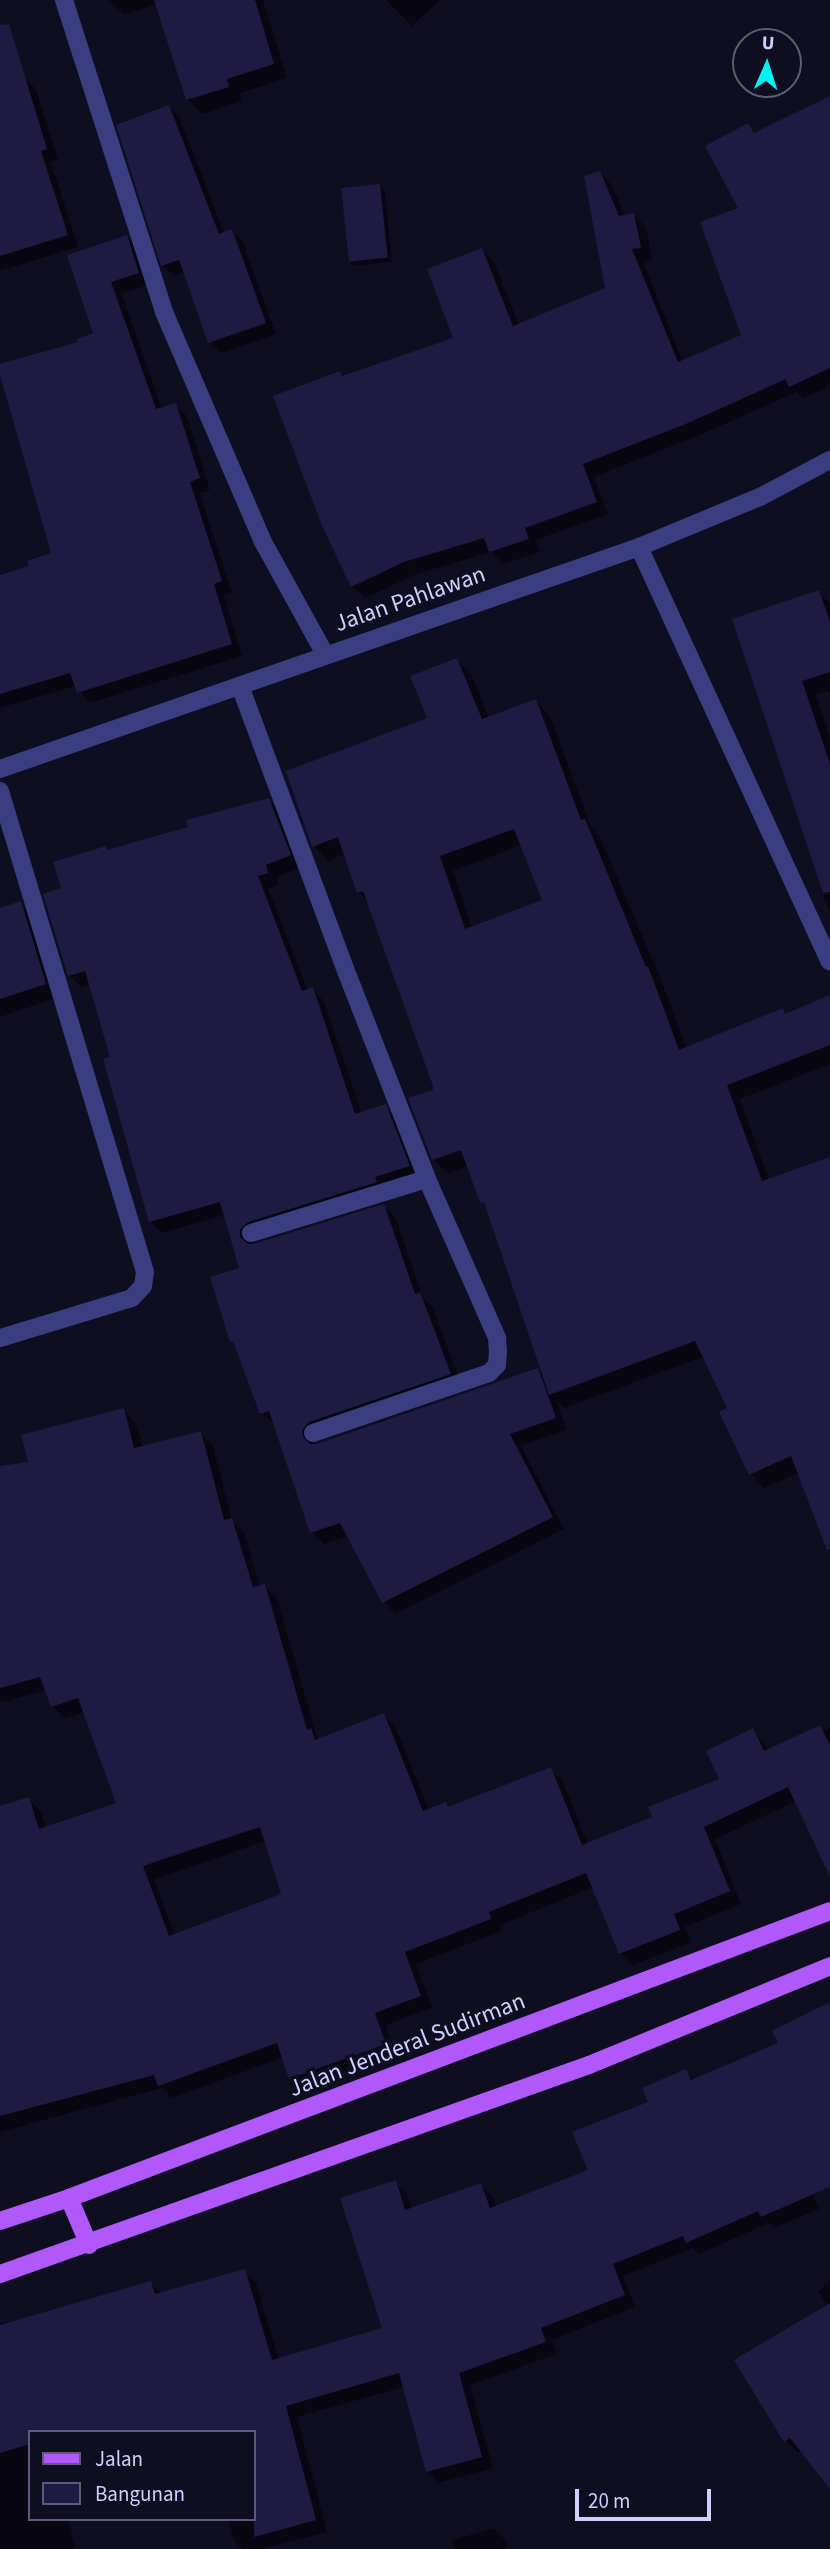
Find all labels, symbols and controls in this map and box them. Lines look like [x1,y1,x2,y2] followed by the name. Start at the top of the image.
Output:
[732,28,802,98] north arrow
[761,30,775,57] text: U
[331,560,489,638] street label: Jalan Pahlawan
[285,1987,529,2103] street label: Jalan Jenderal Sudirman
[28,2430,256,2521] legend
[95,2444,143,2474] text: Jalan
[578,2476,714,2520] scale bar
[95,2479,185,2509] text: Bangunan
[588,2486,630,2516] text: 20 m

